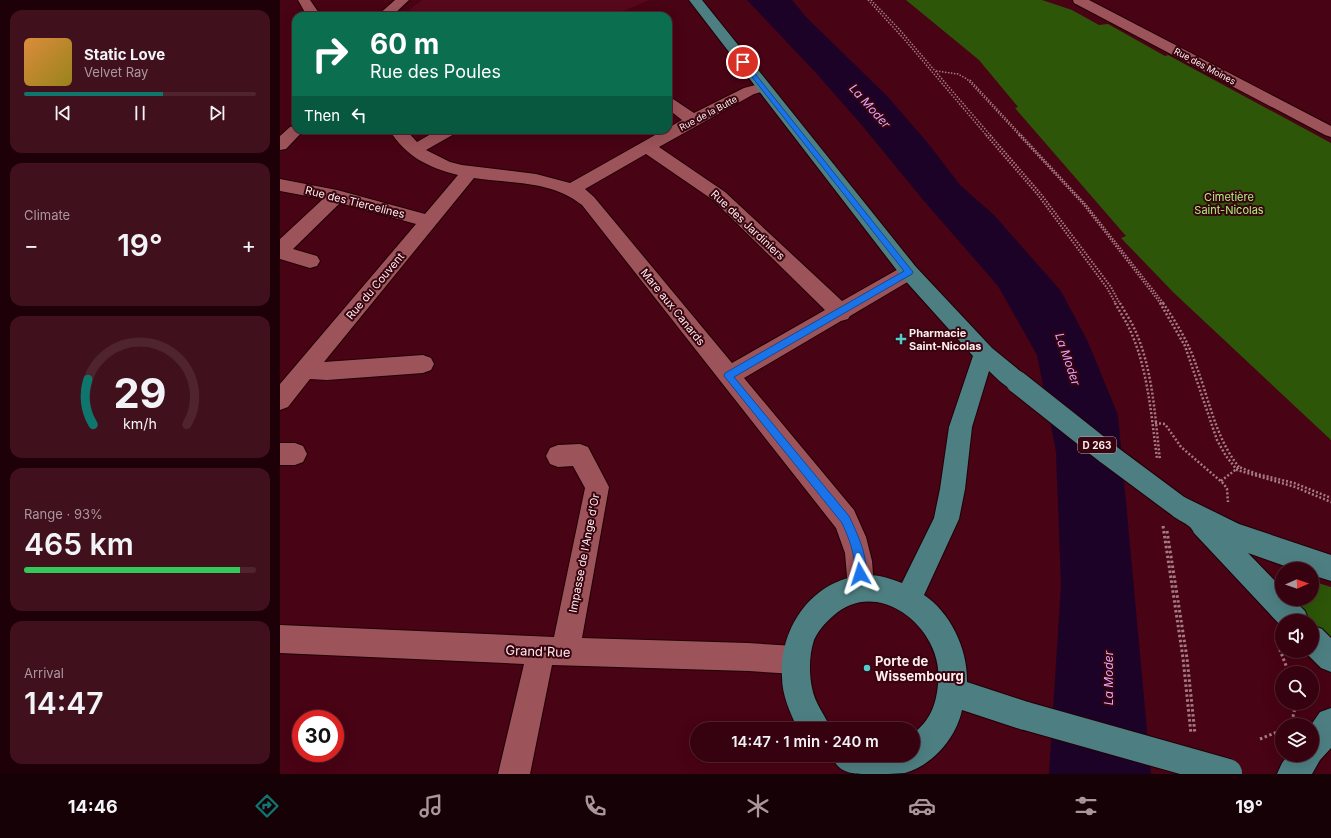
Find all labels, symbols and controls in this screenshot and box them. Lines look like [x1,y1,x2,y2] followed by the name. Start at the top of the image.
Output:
[370,27,439,61] text: 60 m
[304,28,356,80] icon: right
[84,45,165,64] text: Static Love
[726,45,760,79] pin
[1172,45,1238,87] street label: Rue des Moines
[732,51,754,73] icon: arrive
[370,61,501,82] text: Rue des Poules
[84,64,148,80] text: Velvet Ray
[846,81,894,132] water label: La Moder
[677,93,739,133] street label: Rue de la Butte
[52,102,74,124] icon: previous
[129,102,151,124] icon: pause
[206,102,228,124] icon: next
[348,104,370,126] icon: left
[304,106,340,125] text: Then
[304,183,406,221] street label: Rue des Tiercelines
[708,187,788,263] street label: Rue des Jardiniers
[1194,190,1264,217] park label: Cimetière Saint-Nicolas
[24,207,70,223] text: Climate
[117,227,163,263] text: 19°
[24,232,39,258] text: −
[241,232,256,258] text: +
[343,249,407,322] street label: Rue du Couvent
[638,266,708,348] street label: Mare aux Canards
[909,326,982,353] place label: Pharmacie Saint-Nicolas
[1052,331,1084,388] water label: La Moder
[896,334,906,344] marker: Pharmacie Saint-Nicolas
[113,368,167,418] text: 29
[123,415,157,432] text: km/h
[1078,437,1116,453] road number: D 263
[566,492,602,614] street label: Impasse de l'Ange d'Or
[24,506,103,522] text: Range · 93%
[24,526,134,562] text: 465 km
[839,553,881,595] position arrow
[1275,562,1319,606] north arrow
[1275,562,1319,762] map controls
[1275,614,1319,658] button: sound
[505,642,571,660] street label: Grand'Rue
[1101,650,1116,705] water label: La Moder
[875,653,964,684] place label: Porte de Wissembourg
[862,663,872,673] marker: Porte de Wissembourg
[24,665,64,681] text: Arrival
[1275,666,1319,710] button: search
[24,685,104,721] text: 14:47
[292,710,344,762] speed limit sign: 30
[1275,718,1319,762] button: layers
[731,732,879,751] text: 14:47 · 1 min · 240 m
[253,792,281,820] icon: directions
[417,792,445,820] icon: music
[581,792,609,820] icon: phone
[744,792,772,820] icon: climate
[908,792,936,820] icon: car
[1072,792,1100,820] icon: filters
[68,796,118,817] text: 14:46
[1235,796,1263,817] text: 19°

